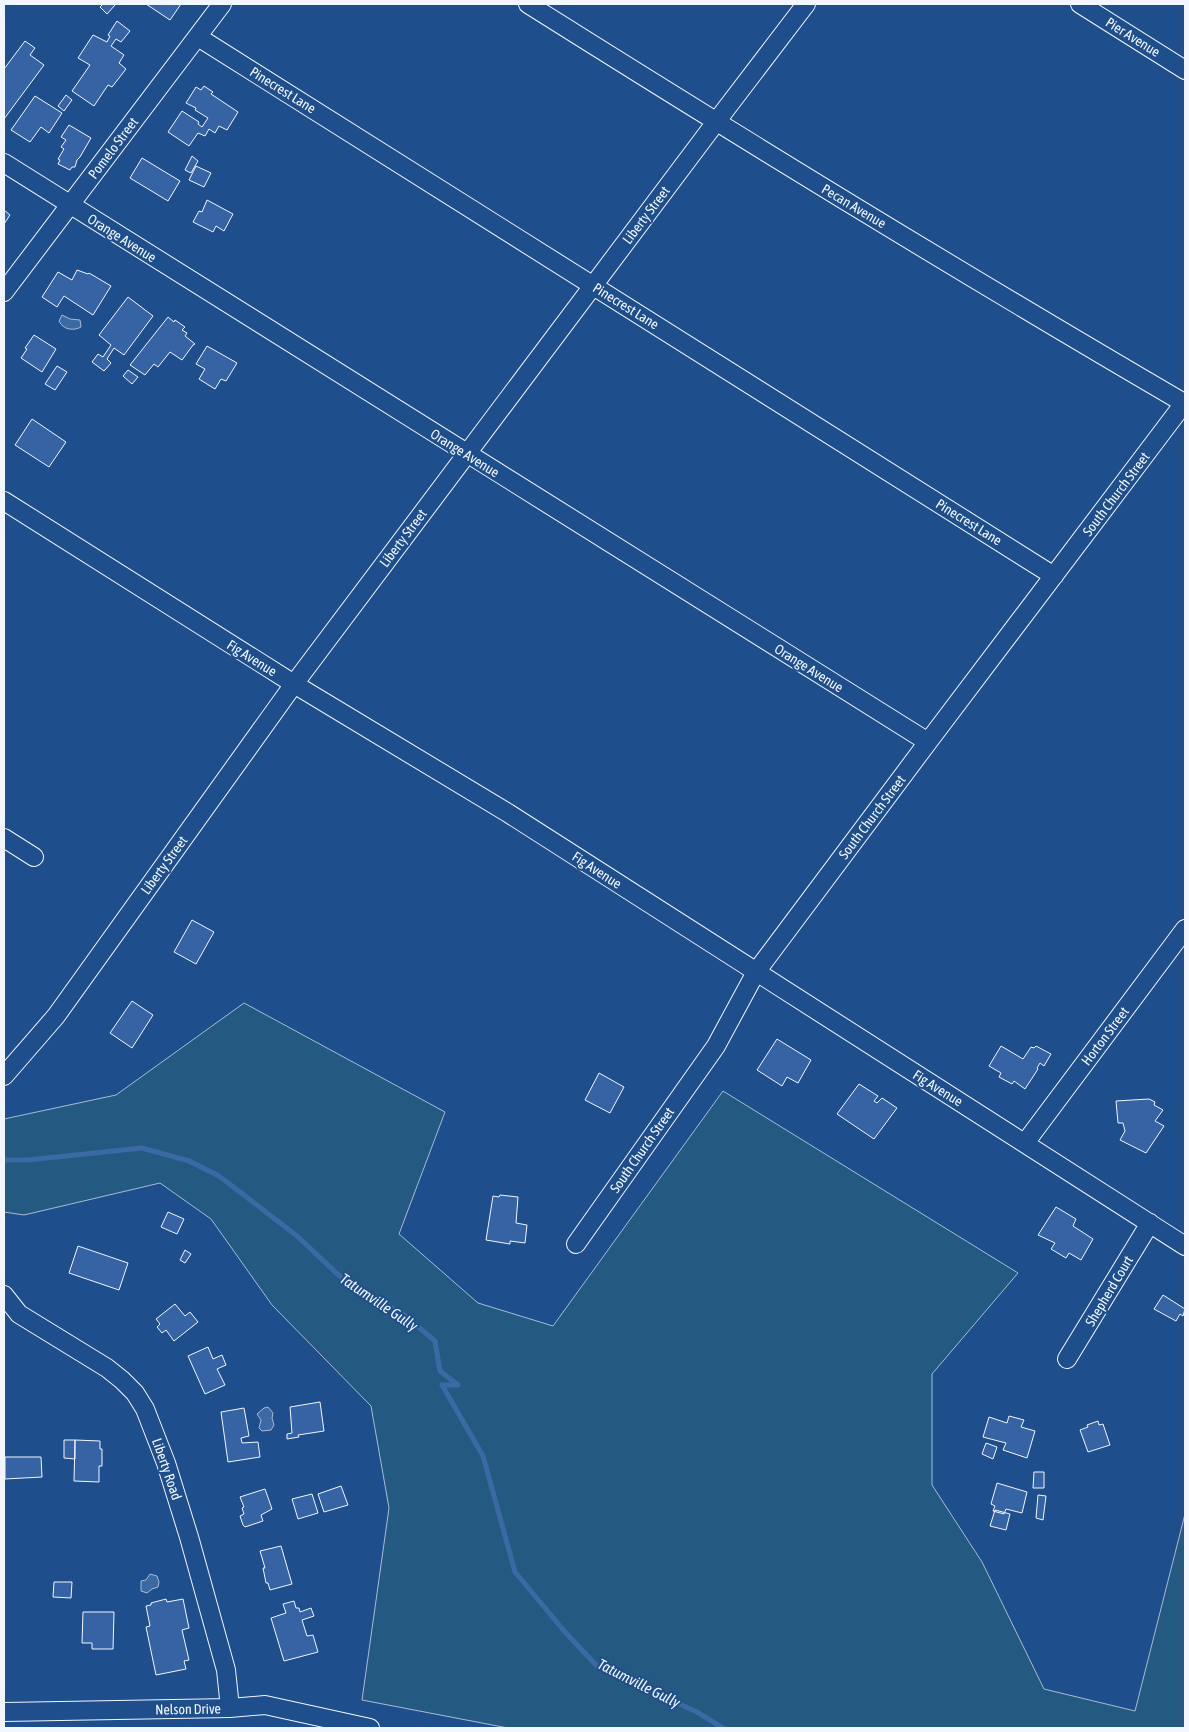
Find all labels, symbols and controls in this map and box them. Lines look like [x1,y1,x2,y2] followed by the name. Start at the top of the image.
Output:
[1103,14,1163,60] street label: Pier Avenue
[247,63,319,117] street label: Pinecrest Lane
[85,114,141,182] street label: Pomelo Street
[819,181,889,231] street label: Pecan Avenue
[619,183,673,247] street label: Liberty Street
[85,211,159,265] street label: Orange Avenue
[590,279,662,333] street label: Pinecrest Lane
[428,426,502,480] street label: Orange Avenue
[1079,449,1153,539] street label: South Church Street
[933,495,1005,549] street label: Pinecrest Lane
[376,506,430,570] street label: Liberty Street
[224,636,280,680] street label: Fig Avenue
[772,641,846,695] street label: Orange Avenue
[835,772,909,862] street label: South Church Street
[138,833,190,897] street label: Liberty Street
[569,848,625,892] street label: Fig Avenue
[1078,1004,1132,1068] street label: Horton Street
[910,1066,966,1110] street label: Fig Avenue
[607,1104,677,1196] street label: South Church Street
[1082,1253,1136,1329] street label: Shepherd Court
[337,1270,422,1335] water label: Tatumville Gully
[149,1436,185,1502] street label: Liberty Road
[595,1655,684,1711] water label: Tatumville Gully
[155,1700,221,1718] street label: Nelson Drive

